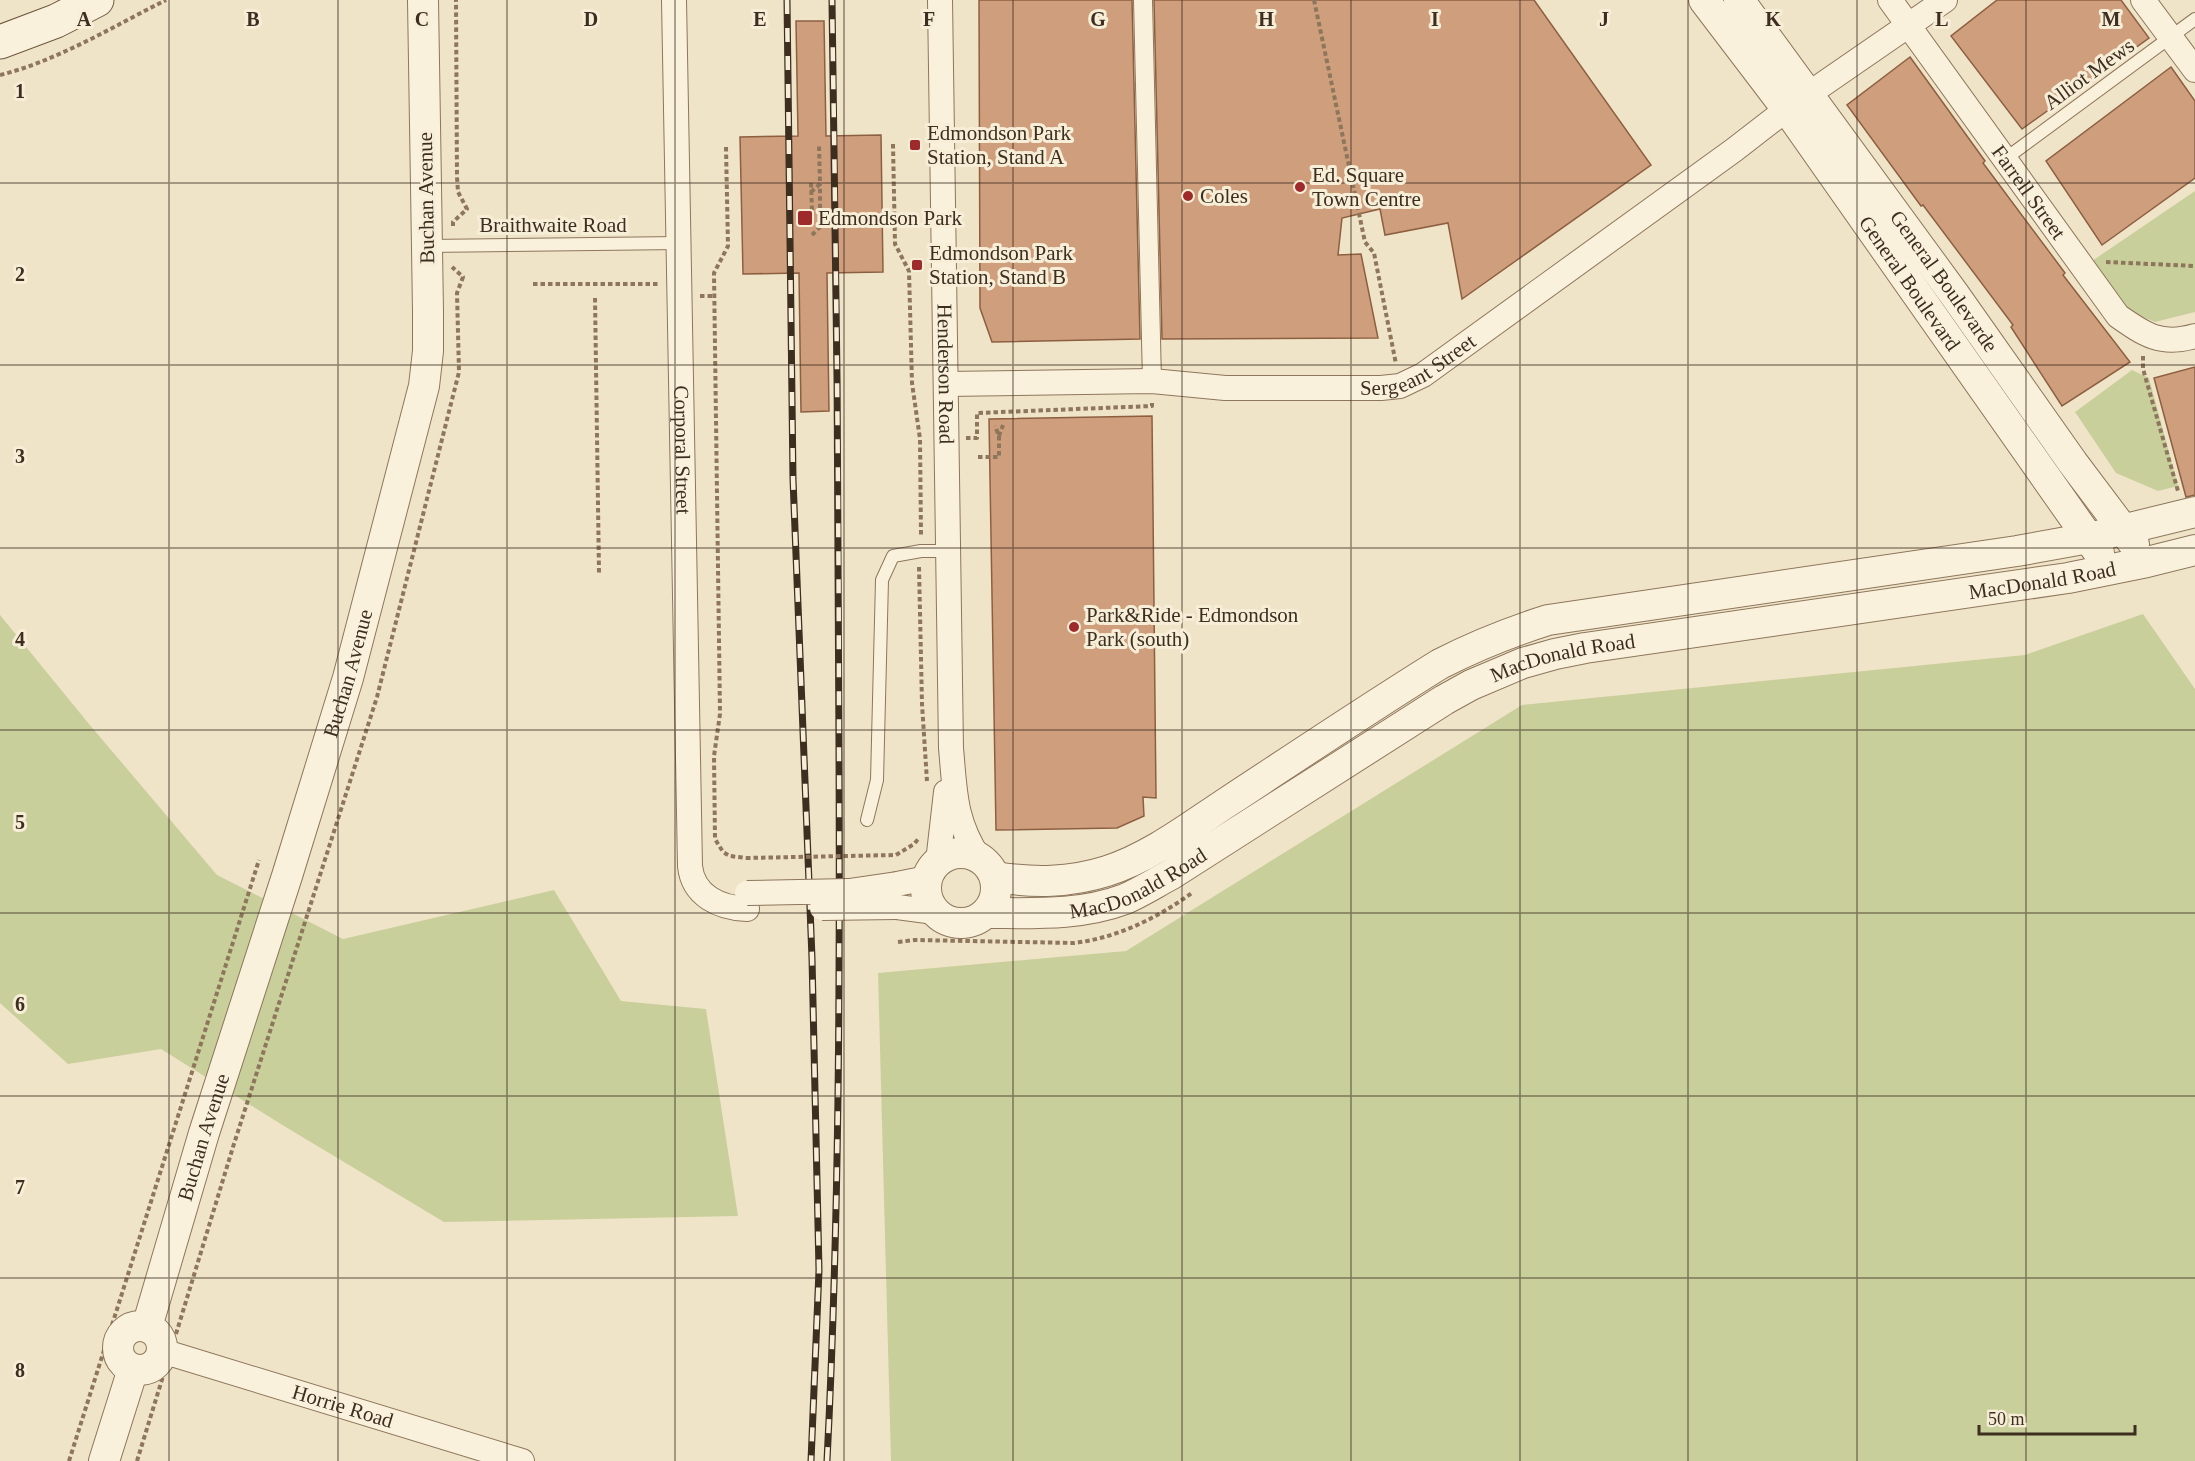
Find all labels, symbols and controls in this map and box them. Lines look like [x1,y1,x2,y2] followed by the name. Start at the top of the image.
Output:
[77,8,92,30] text: A
[246,8,260,30] text: B
[415,8,429,30] text: C
[584,8,598,30] text: D
[753,8,767,30] text: E
[923,8,935,30] text: F
[1090,8,1106,30] text: G
[1258,8,1274,30] text: H
[1431,8,1439,30] text: I
[1599,8,1609,30] text: J
[1765,8,1781,30] text: K
[1935,8,1949,30] text: L
[2102,8,2121,30] text: M
[2039,33,2139,115] street label: Alliot Mews
[15,80,25,102] text: 1
[927,121,1072,169] place label: Edmondson Park Station, Stand A
[413,132,439,264] street label: Buchan Avenue
[908,138,922,152] marker: Edmondson Park Station, Stand A
[1987,140,2071,244] street label: Farrell Street
[1312,163,1421,211] place label: Ed. Square Town Centre
[1293,180,1307,194] marker: Ed. Square Town Centre
[1200,184,1248,208] place label: Coles
[1181,189,1195,203] marker: Coles
[1884,205,2002,357] street label: General Boulevarde
[818,206,963,230] place label: Edmondson Park
[796,209,814,227] marker: Edmondson Park
[1854,211,1966,355] street label: General Boulevard
[479,213,627,237] street label: Braithwaite Road
[929,241,1074,289] place label: Edmondson Park Station, Stand B
[910,258,924,272] marker: Edmondson Park Station, Stand B
[15,263,25,285] text: 2
[932,303,959,445] street label: Henderson Road
[1360,329,1480,400] street label: Sergeant Street
[669,385,696,515] street label: Corporal Street
[15,445,25,467] text: 3
[1967,557,2118,604] street label: MacDonald Road
[1086,603,1299,651] place label: Park&Ride - Edmondson Park (south)
[318,607,377,740] street label: Buchan Avenue
[1067,620,1081,634] marker: Park&Ride - Edmondson Park (south)
[15,628,25,650] text: 4
[1487,629,1637,687] street label: MacDonald Road
[15,811,25,833] text: 5
[1068,843,1211,923] street label: MacDonald Road
[15,993,25,1015] text: 6
[173,1070,234,1204] street label: Buchan Avenue
[15,1176,25,1198] text: 7
[15,1359,25,1381] text: 8
[289,1379,397,1433] street label: Horrie Road
[1979,1398,2135,1436] scale bar
[1988,1409,2025,1429] text: 50 m

